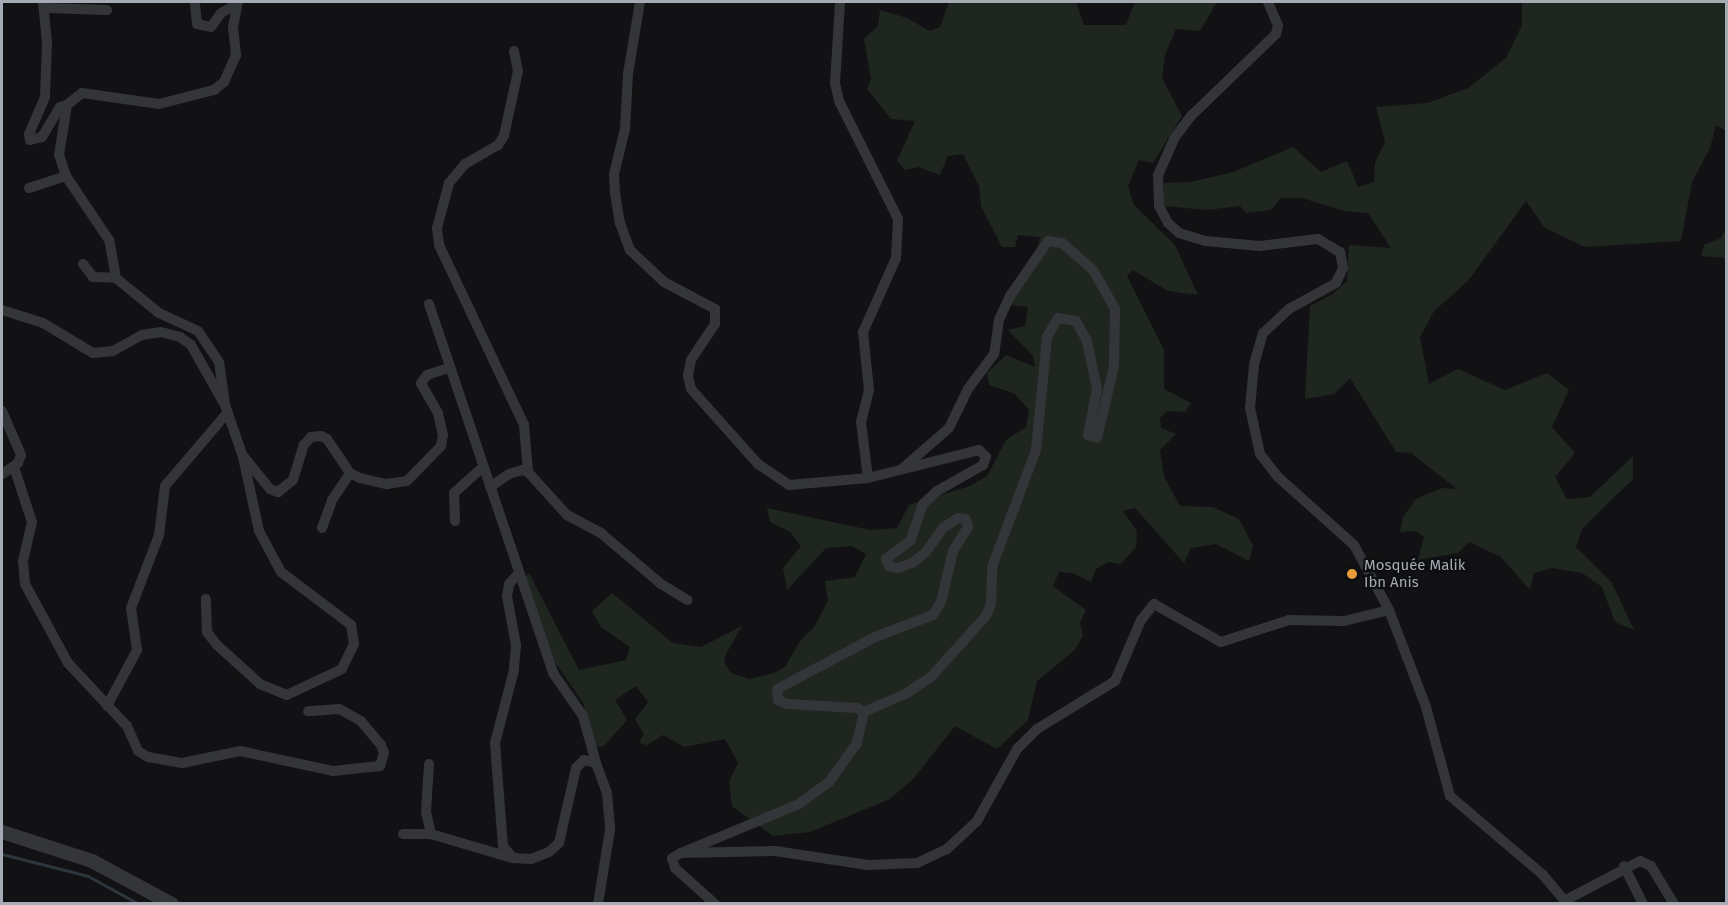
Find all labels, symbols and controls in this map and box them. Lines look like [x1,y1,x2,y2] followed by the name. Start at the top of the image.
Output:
[1364,556,1465,591] place label: Mosquée Malik Ibn Anis
[1345,567,1359,581] marker: Mosquée Malik Ibn Anis

